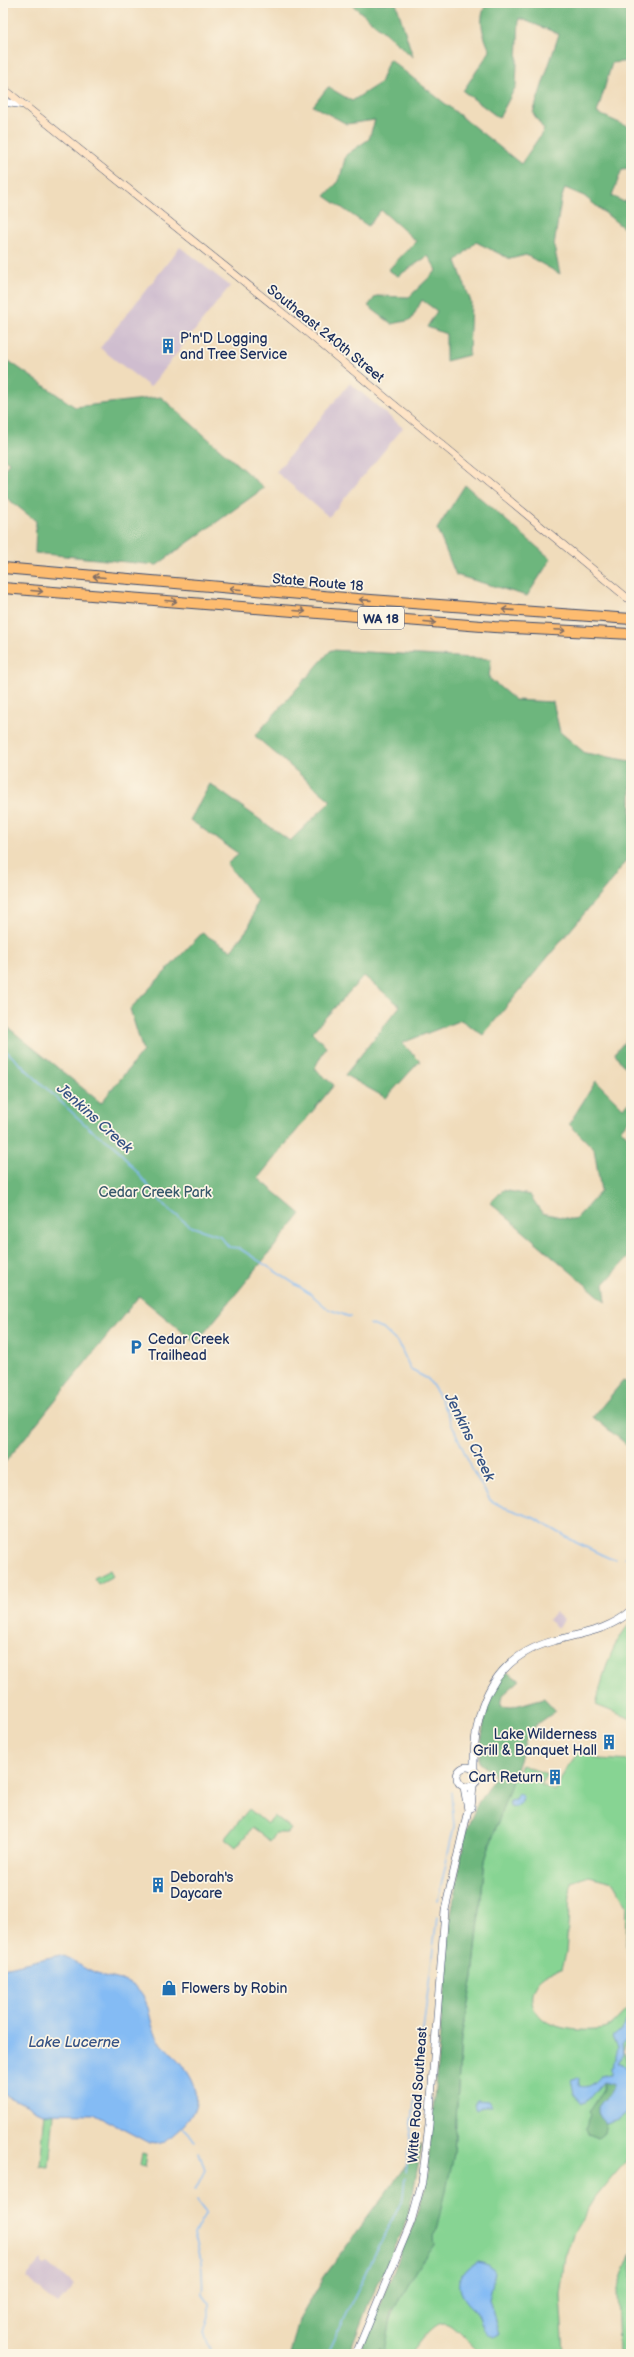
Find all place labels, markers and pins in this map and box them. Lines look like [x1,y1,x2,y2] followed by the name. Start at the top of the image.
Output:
[180,330,287,363] place label: P'n'D Logging and Tree Service
[159,337,177,355] building icon: P'n'D Logging and Tree Service
[148,1331,229,1364] place label: Cedar Creek Trailhead
[127,1338,145,1356] parking icon: Cedar Creek Trailhead
[473,1726,597,1759] place label: Lake Wilderness Grill & Banquet Hall
[600,1733,618,1751] building icon: Lake Wilderness Grill & Banquet Hall
[546,1768,564,1786] building icon: Cart Return
[469,1769,543,1786] place label: Cart Return
[170,1869,234,1902] place label: Deborah's Daycare
[149,1876,167,1894] building icon: Deborah's Daycare
[160,1979,178,1997] shop icon: Flowers by Robin
[181,1980,288,1997] place label: Flowers by Robin

